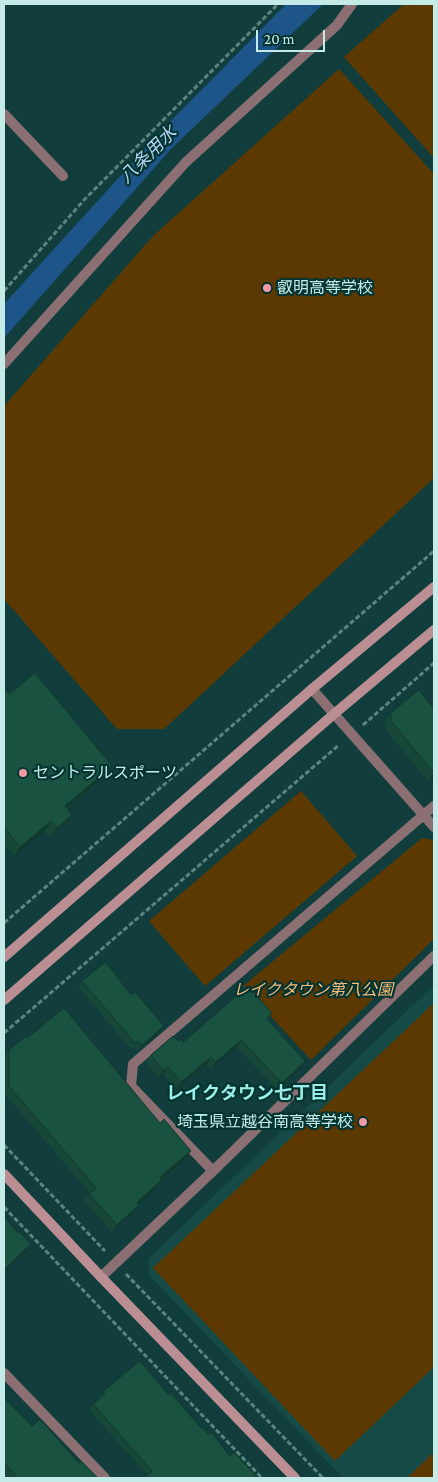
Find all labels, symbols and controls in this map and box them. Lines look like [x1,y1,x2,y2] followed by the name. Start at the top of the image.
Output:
[258,20,327,52] scale bar
[264,31,295,47] text: 20 m
[115,122,181,188] water label: 八条用水
[277,278,373,298] place label: 叡明高等学校
[261,282,273,294] marker: 叡明高等学校
[33,763,177,783] place label: セントラルスポーツ
[17,767,29,779] marker: セントラルスポーツ
[233,980,393,1000] park label: レイクタウン第八公園
[166,1082,328,1104] district label: レイクタウン七丁目
[177,1112,353,1132] place label: 埼玉県立越谷南高等学校
[357,1116,369,1128] marker: 埼玉県立越谷南高等学校

